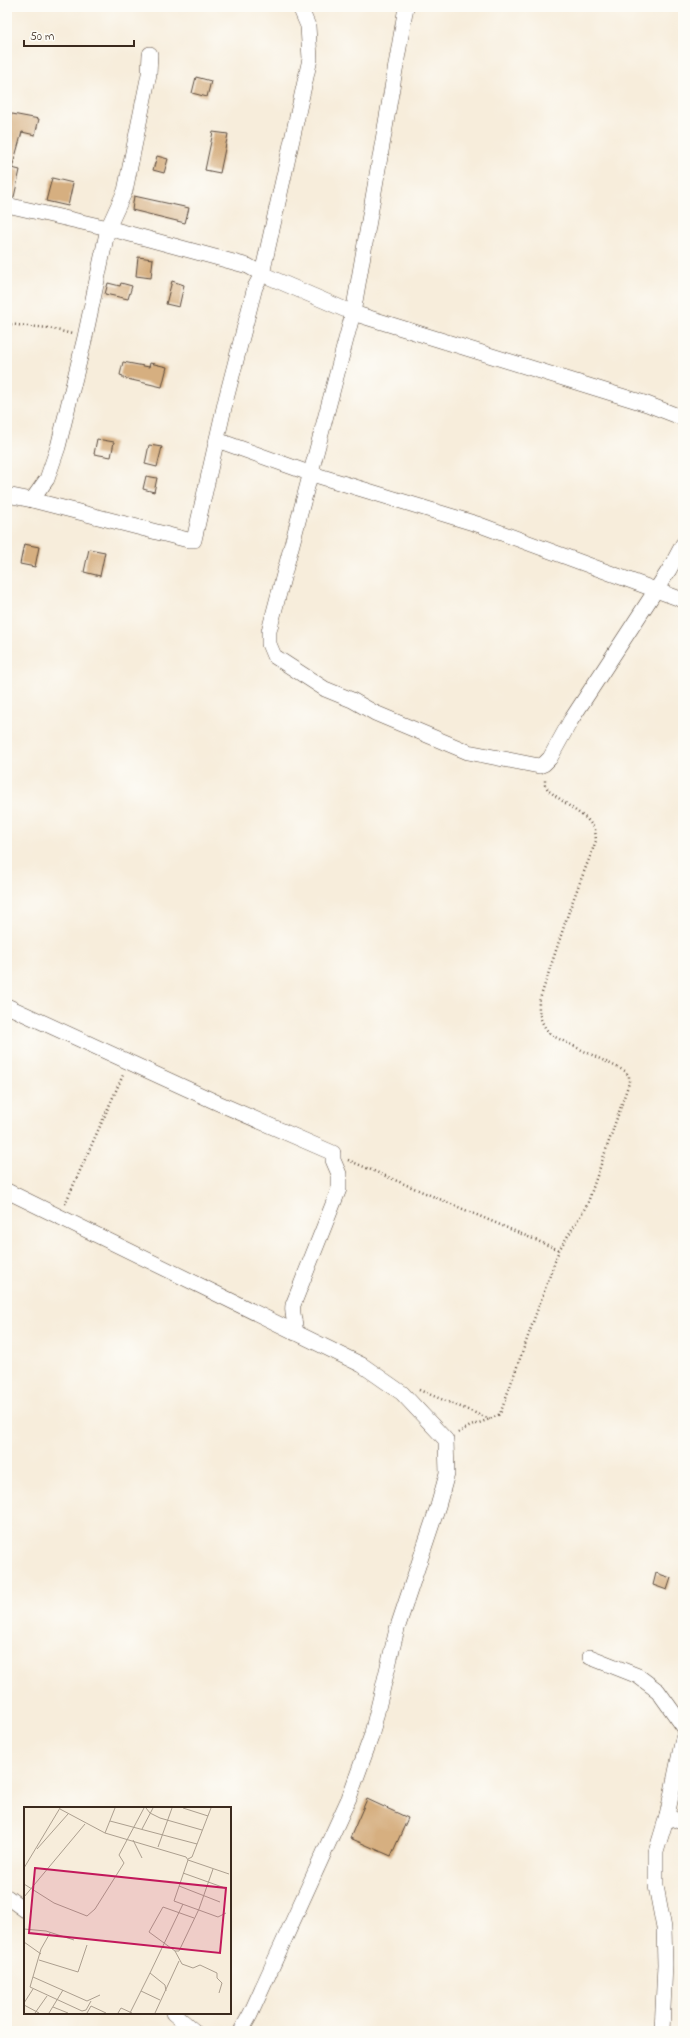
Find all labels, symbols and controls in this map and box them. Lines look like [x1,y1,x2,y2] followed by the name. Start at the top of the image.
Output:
[24,22,134,48] scale bar
[30,28,54,46] text: 50 m
[24,1807,231,2014] inset map

